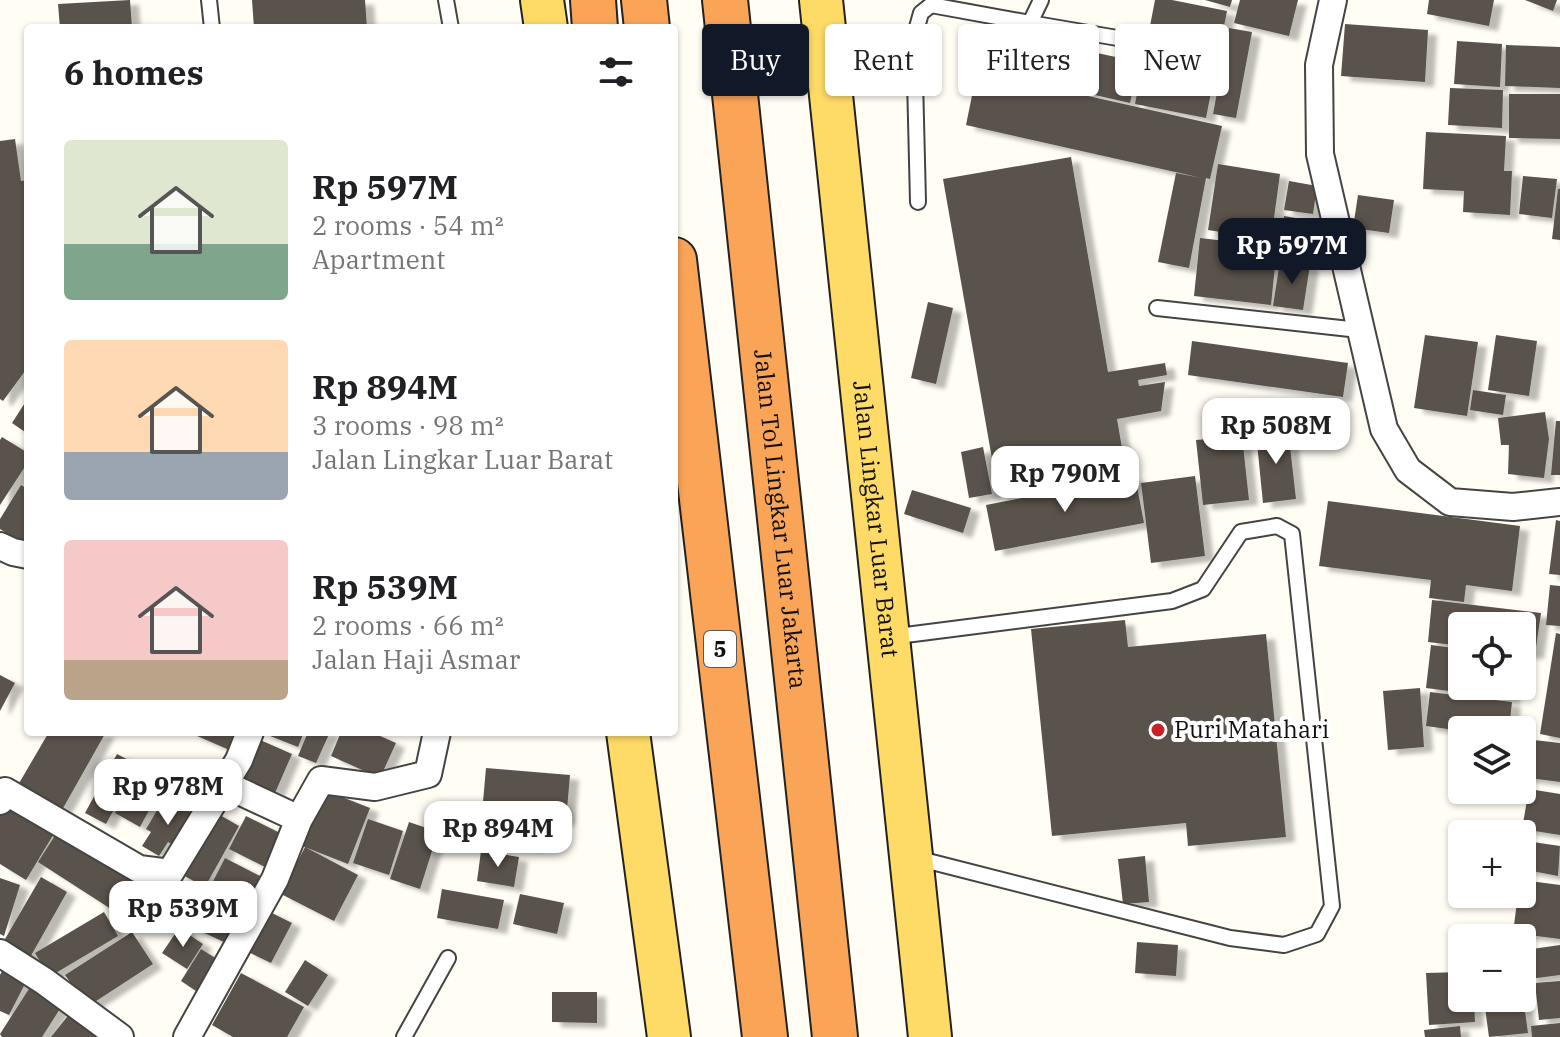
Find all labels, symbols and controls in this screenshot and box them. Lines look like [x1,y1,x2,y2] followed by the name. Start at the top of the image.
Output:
[702,24,809,96] chip: Buy
[825,24,942,96] chip: Rent
[958,24,1099,96] chip: Filters
[1115,24,1229,96] chip: New
[64,50,204,94] text: 6 homes
[594,50,638,94] icon: filters
[312,164,458,208] text: Rp 597M
[128,172,224,268] icon: home
[312,208,504,242] text: 2 rooms · 54 m²
[1218,218,1366,286] pin: Rp 597M
[1236,227,1348,261] text: Rp 597M
[312,242,445,276] text: Apartment
[747,347,815,690] street label: Jalan Tol Lingkar Luar Jakarta
[312,364,458,408] text: Rp 894M
[128,372,224,468] icon: home
[846,379,907,659] street label: Jalan Lingkar Luar Barat
[1202,398,1350,466] pin: Rp 508M
[1220,407,1332,441] text: Rp 508M
[312,408,504,442] text: 3 rooms · 98 m²
[312,442,613,476] text: Jalan Lingkar Luar Barat
[991,446,1139,514] pin: Rp 790M
[1009,455,1121,489] text: Rp 790M
[312,564,458,608] text: Rp 539M
[128,572,224,668] icon: home
[312,608,504,642] text: 2 rooms · 66 m²
[1448,612,1536,1012] map controls
[1448,612,1536,700] button: locate
[704,631,736,667] road number: 5
[312,642,520,676] text: Jalan Haji Asmar
[1174,713,1329,745] place label: Puri Matahari
[1448,716,1536,804] button: layers
[1149,721,1167,739] marker: Puri Matahari
[94,759,242,827] pin: Rp 978M
[112,768,224,802] text: Rp 978M
[424,801,572,869] pin: Rp 894M
[442,810,554,844] text: Rp 894M
[1448,820,1536,908] button: +
[109,881,257,949] pin: Rp 539M
[127,890,239,924] text: Rp 539M
[1448,924,1536,1012] button: −

